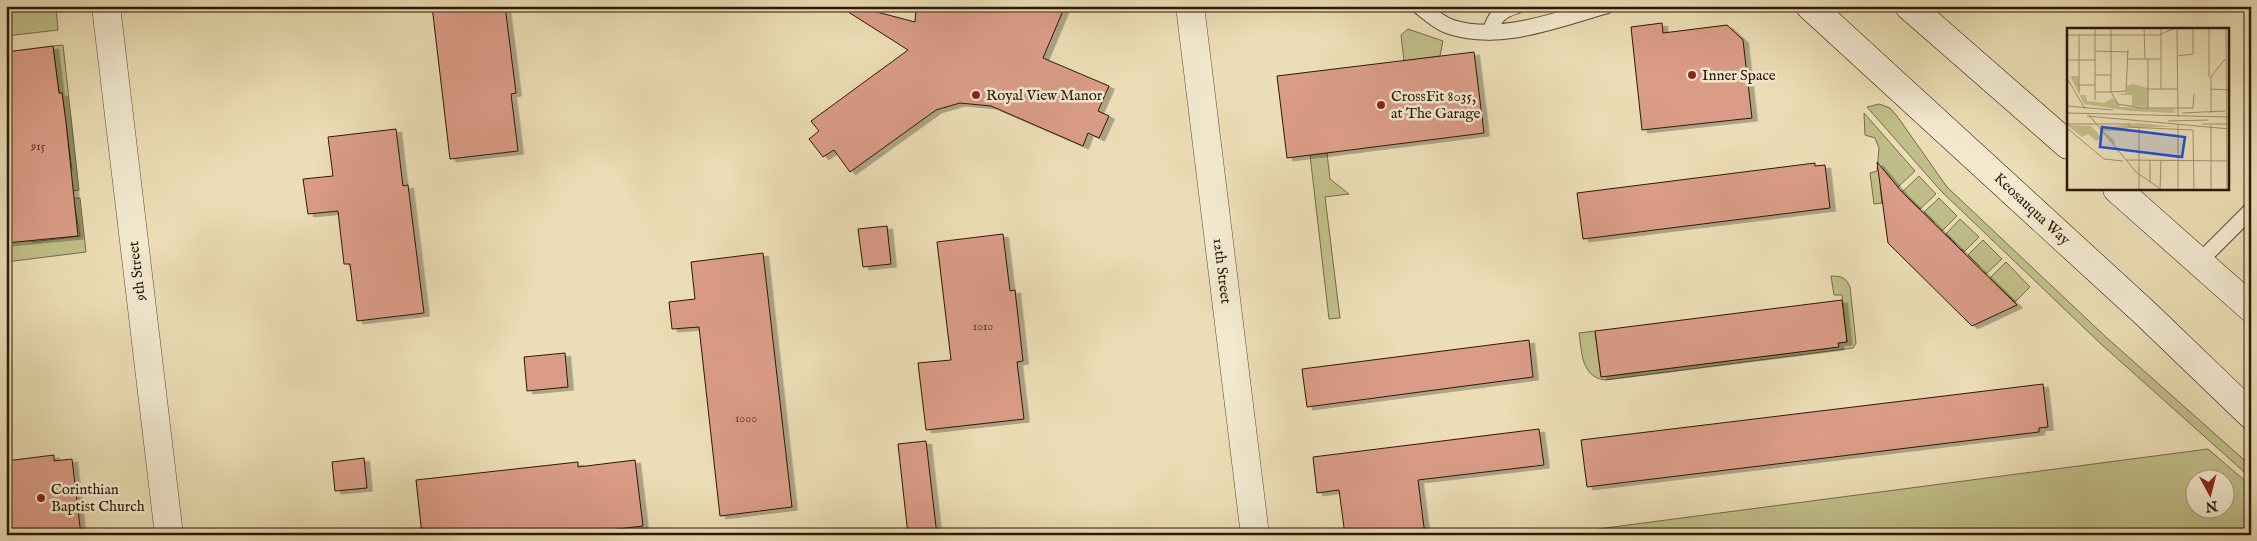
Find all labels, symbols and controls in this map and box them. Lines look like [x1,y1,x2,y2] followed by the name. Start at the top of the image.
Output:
[2067,28,2230,190] inset map
[1702,66,1776,85] place label: Inner Space
[1686,69,1698,81] marker: Inner Space
[986,86,1103,105] place label: Royal View Manor
[1391,87,1481,123] place label: CrossFit 8035, at The Garage
[970,89,982,101] marker: Royal View Manor
[1375,99,1387,111] marker: CrossFit 8035, at The Garage
[30,139,46,154] house number: 915
[1990,169,2075,250] street label: Keosauqua Way
[1209,237,1235,305] street label: 12th Street
[124,240,150,303] street label: 9th Street
[973,319,993,334] house number: 1010
[735,411,757,426] house number: 1000
[2184,468,2234,518] north arrow
[51,480,145,516] place label: Corinthian Baptist Church
[35,492,47,504] marker: Corinthian Baptist Church
[2204,496,2220,516] text: N

